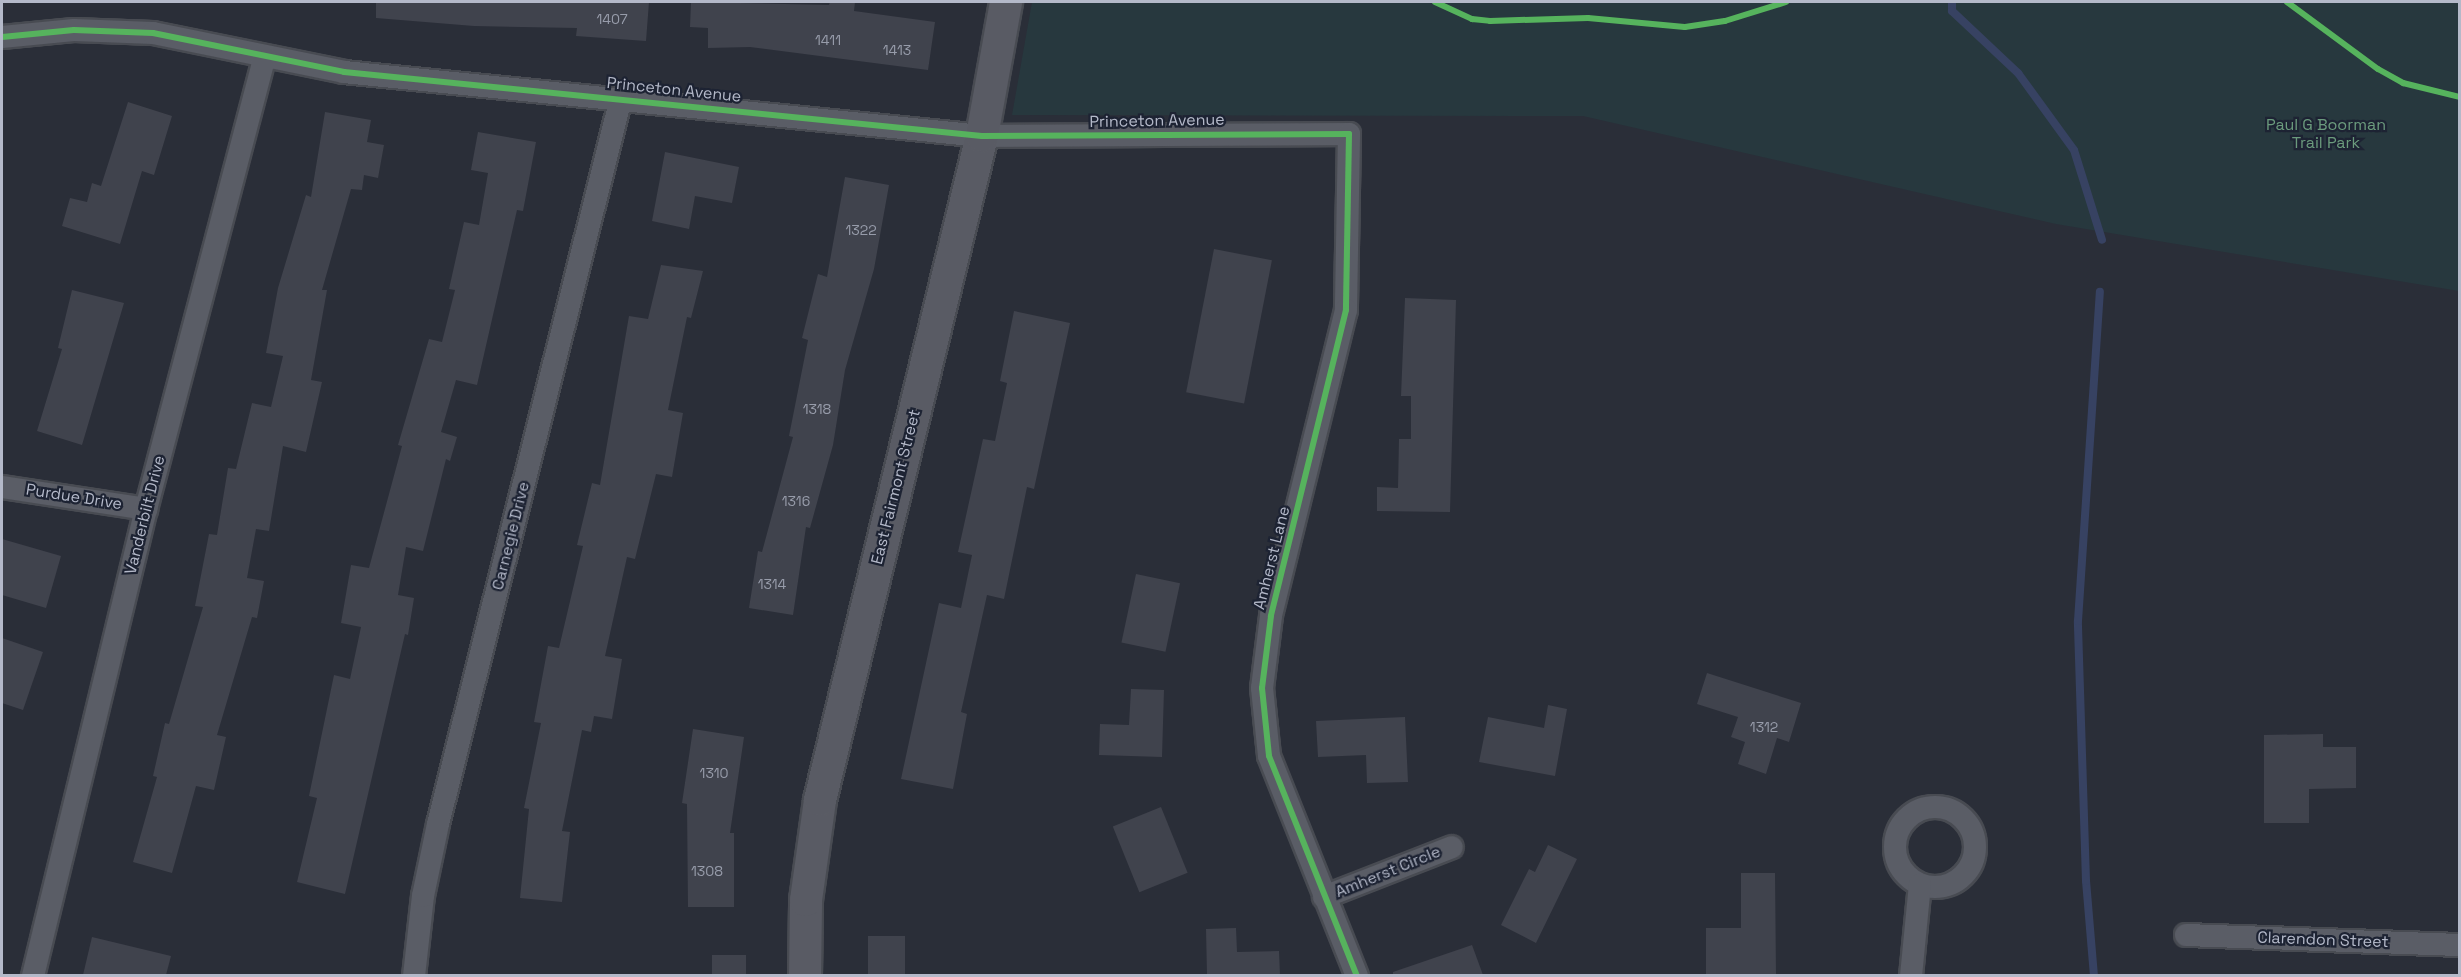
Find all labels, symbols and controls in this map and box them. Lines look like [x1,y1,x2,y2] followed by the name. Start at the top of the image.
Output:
[596,11,628,27] house number: 1407
[815,32,841,48] house number: 1411
[883,42,911,58] house number: 1413
[606,73,742,107] street label: Princeton Avenue
[1089,110,1225,132] street label: Princeton Avenue
[2266,115,2386,153] park label: Paul G Boorman Trail Park
[845,222,877,238] house number: 1322
[803,401,831,417] house number: 1318
[867,407,925,567] street label: East Fairmont Street
[121,453,169,577] street label: Vanderbilt Drive
[25,480,123,514] street label: Purdue Drive
[488,480,534,592] street label: Carnegie Drive
[782,493,810,509] house number: 1316
[1250,504,1294,612] street label: Amherst Lane
[758,576,786,592] house number: 1314
[1750,719,1778,735] house number: 1312
[700,765,728,781] house number: 1310
[1333,842,1443,902] street label: Amherst Circle
[691,863,723,879] house number: 1308
[2257,928,2389,952] street label: Clarendon Street

